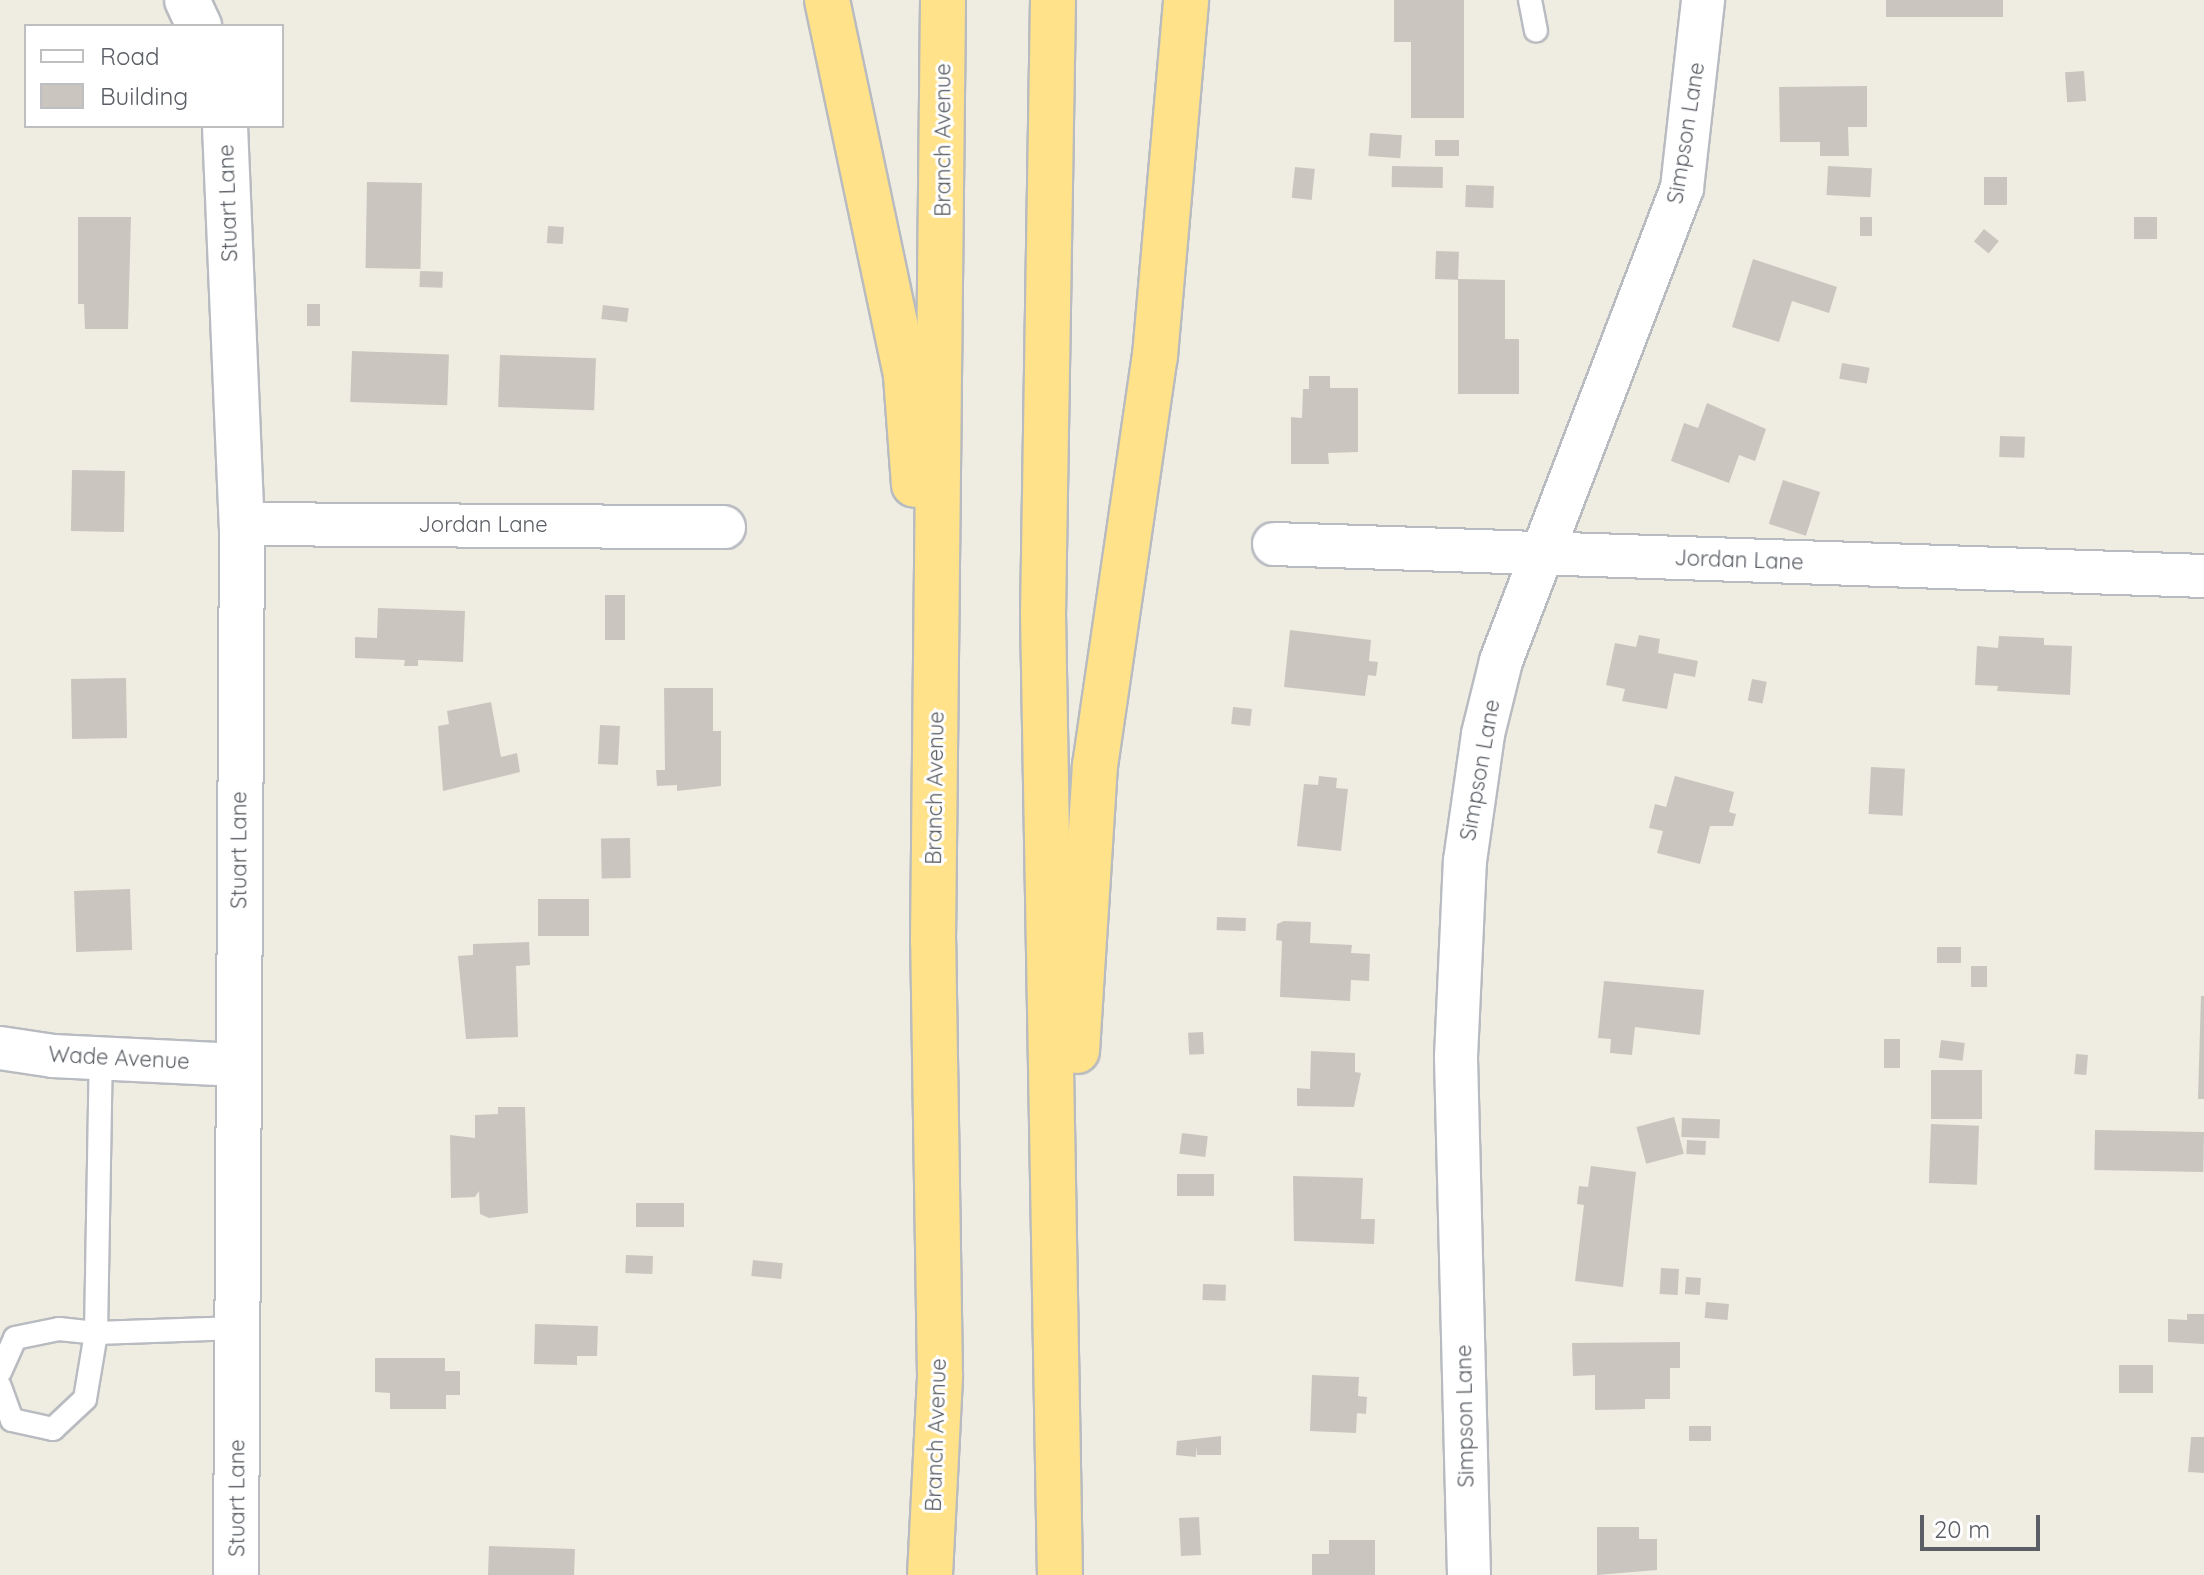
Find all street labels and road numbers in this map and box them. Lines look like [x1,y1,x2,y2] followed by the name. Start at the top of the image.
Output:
[1662,60,1710,206] street label: Simpson Lane
[930,63,956,217] street label: Branch Avenue
[213,144,243,262] street label: Stuart Lane
[418,512,548,538] street label: Jordan Lane
[1674,545,1804,575] street label: Jordan Lane
[1455,697,1505,843] street label: Simpson Lane
[920,711,950,865] street label: Branch Avenue
[226,791,252,909] street label: Stuart Lane
[48,1041,190,1075] street label: Wade Avenue
[1451,1344,1479,1488] street label: Simpson Lane
[920,1358,952,1512] street label: Branch Avenue
[224,1439,250,1557] street label: Stuart Lane

